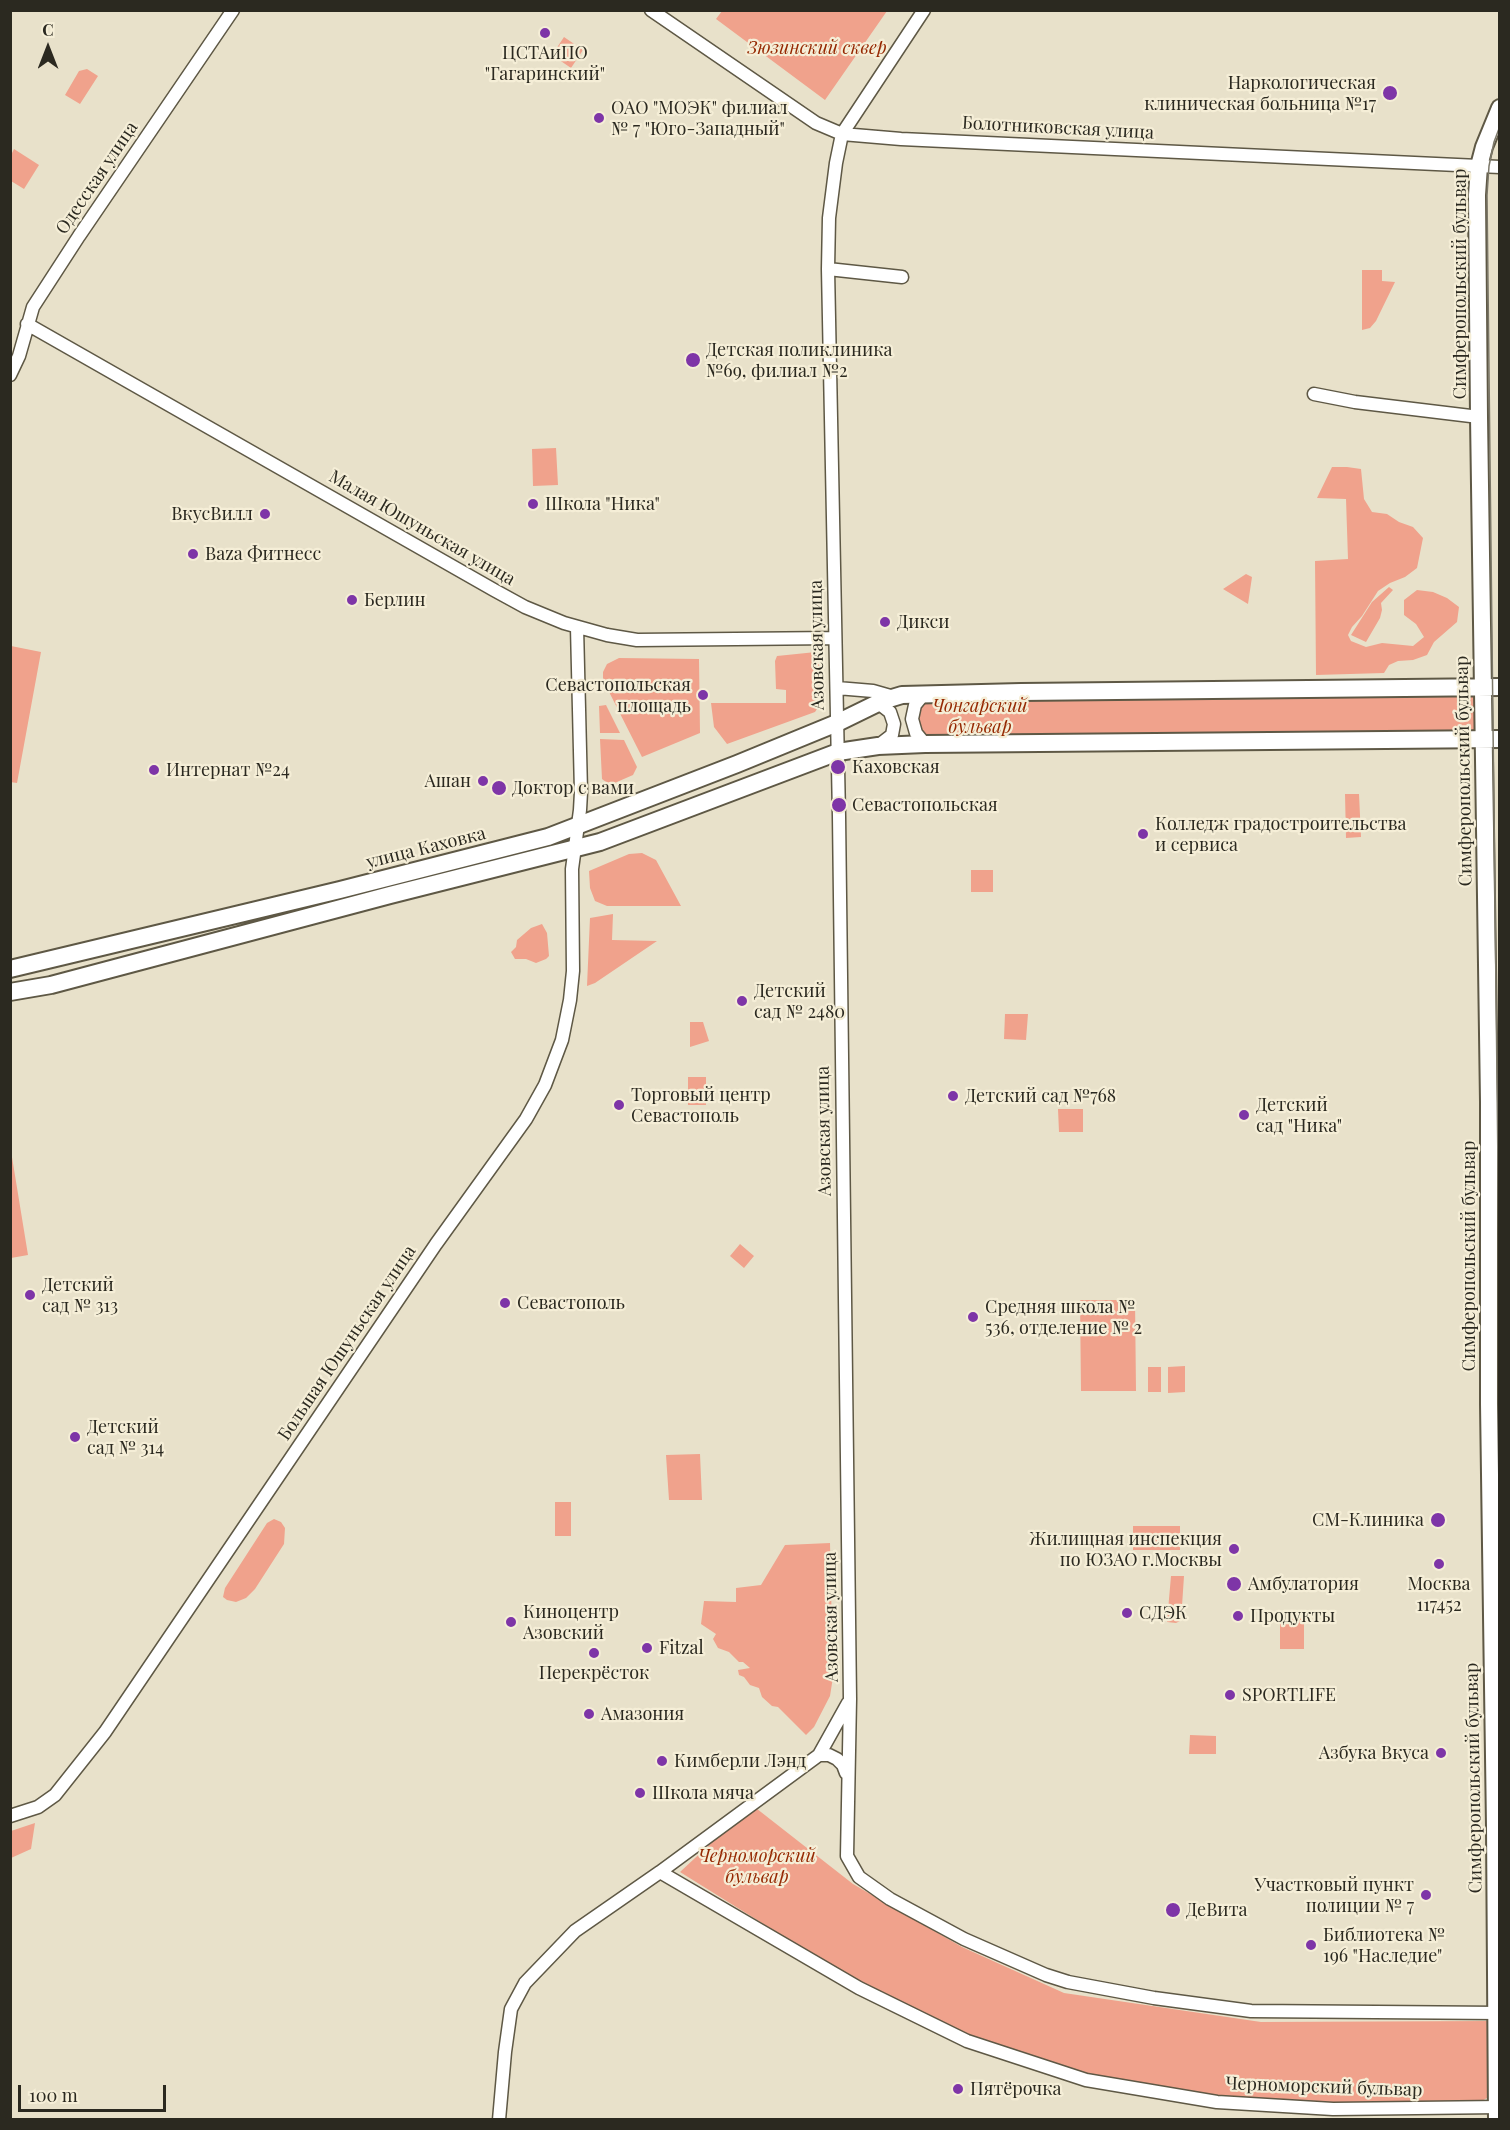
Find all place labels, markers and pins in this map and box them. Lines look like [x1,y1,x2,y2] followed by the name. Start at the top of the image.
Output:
[538,26,552,40] marker: ЦСТАиПО "Гагаринский"
[485,42,605,84] place label: ЦСТАиПО "Гагаринский"
[1144,72,1376,115] place label: Наркологическая клиническая больница №17
[1381,84,1399,102] marker: Наркологическая клиническая больница №17
[611,97,788,140] place label: ОАО "МОЭК" филиал № 7 "Юго-Западный"
[592,111,606,125] marker: ОАО "МОЭК" филиал № 7 "Юго-Западный"
[706,339,893,382] place label: Детская поликлиника №69, филиал №2
[684,351,702,369] marker: Детская поликлиника №69, филиал №2
[545,493,660,515] place label: Школа "Ника"
[526,497,540,511] marker: Школа "Ника"
[171,503,253,525] place label: ВкусВилл
[258,507,272,521] marker: ВкусВилл
[205,543,321,565] place label: Baza Фитнесс
[186,547,200,561] marker: Baza Фитнесс
[364,589,425,611] place label: Берлин
[345,593,359,607] marker: Берлин
[897,611,950,633] place label: Дикси
[878,615,892,629] marker: Дикси
[545,674,691,716] place label: Севастопольская площадь
[696,688,710,702] marker: Севастопольская площадь
[852,756,940,778] place label: Каховская
[829,758,847,776] marker: Каховская
[166,759,290,781] place label: Интернат №24
[147,763,161,777] marker: Интернат №24
[425,770,471,792] place label: Ашан
[476,774,490,788] marker: Ашан
[512,777,634,799] place label: Доктор с вами
[490,779,508,797] marker: Доктор с вами
[852,794,998,816] place label: Севастопольская
[830,796,848,814] marker: Севастопольская
[1155,813,1406,856] place label: Колледж градостроительства и сервиса
[1136,827,1150,841] marker: Колледж градостроительства и сервиса
[754,980,845,1022] place label: Детский сад № 2480
[735,994,749,1008] marker: Детский сад № 2480
[631,1084,771,1126] place label: Торговый центр Севастополь
[965,1085,1116,1107] place label: Детский сад №768
[946,1089,960,1103] marker: Детский сад №768
[1256,1094,1342,1136] place label: Детский сад "Ника"
[612,1098,626,1112] marker: Торговый центр Севастополь
[1237,1108,1251,1122] marker: Детский сад "Ника"
[42,1274,118,1316] place label: Детский сад № 313
[23,1288,37,1302] marker: Детский сад № 313
[517,1292,625,1314] place label: Севастополь
[498,1296,512,1310] marker: Севастополь
[985,1296,1142,1338] place label: Средняя школа № 536, отделение № 2
[966,1310,980,1324] marker: Средняя школа № 536, отделение № 2
[87,1416,164,1458] place label: Детский сад № 314
[68,1430,82,1444] marker: Детский сад № 314
[1312,1509,1424,1531] place label: СМ-Клиника
[1429,1511,1447,1529] marker: СМ-Клиника
[1029,1528,1222,1570] place label: Жилищная инспекция по ЮЗАО г.Москвы
[1227,1542,1241,1556] marker: Жилищная инспекция по ЮЗАО г.Москвы
[1432,1557,1446,1571] marker: Москва 117452
[1248,1573,1359,1595] place label: Амбулатория
[1407,1573,1471,1616] place label: Москва 117452
[1225,1575,1243,1593] marker: Амбулатория
[523,1601,619,1644] place label: Киноцентр Азовский
[1139,1602,1187,1624] place label: СДЭК
[1250,1605,1335,1627] place label: Продукты
[1120,1606,1134,1620] marker: СДЭК
[1231,1609,1245,1623] marker: Продукты
[504,1615,518,1629] marker: Киноцентр Азовский
[659,1637,704,1659] place label: Fitzal
[640,1641,654,1655] marker: Fitzal
[587,1646,601,1660] marker: Перекрёсток
[539,1662,649,1684] place label: Перекрёсток
[1242,1684,1336,1706] place label: SPORTLIFE
[1223,1688,1237,1702] marker: SPORTLIFE
[601,1703,684,1725] place label: Амазония
[582,1707,596,1721] marker: Амазония
[1319,1742,1429,1764] place label: Азбука Вкуса
[1434,1746,1448,1760] marker: Азбука Вкуса
[674,1750,806,1772] place label: Кимберли Лэнд
[655,1754,669,1768] marker: Кимберли Лэнд
[652,1782,754,1804] place label: Школа мяча
[633,1786,647,1800] marker: Школа мяча
[1255,1874,1414,1916] place label: Участковый пункт полиции № 7
[1419,1888,1433,1902] marker: Участковый пункт полиции № 7
[1186,1899,1248,1921] place label: ДеВита
[1164,1901,1182,1919] marker: ДеВита
[1323,1924,1445,1966] place label: Библиотека № 196 "Наследие"
[1304,1938,1318,1952] marker: Библиотека № 196 "Наследие"
[970,2078,1061,2100] place label: Пятёрочка
[951,2082,965,2096] marker: Пятёрочка

